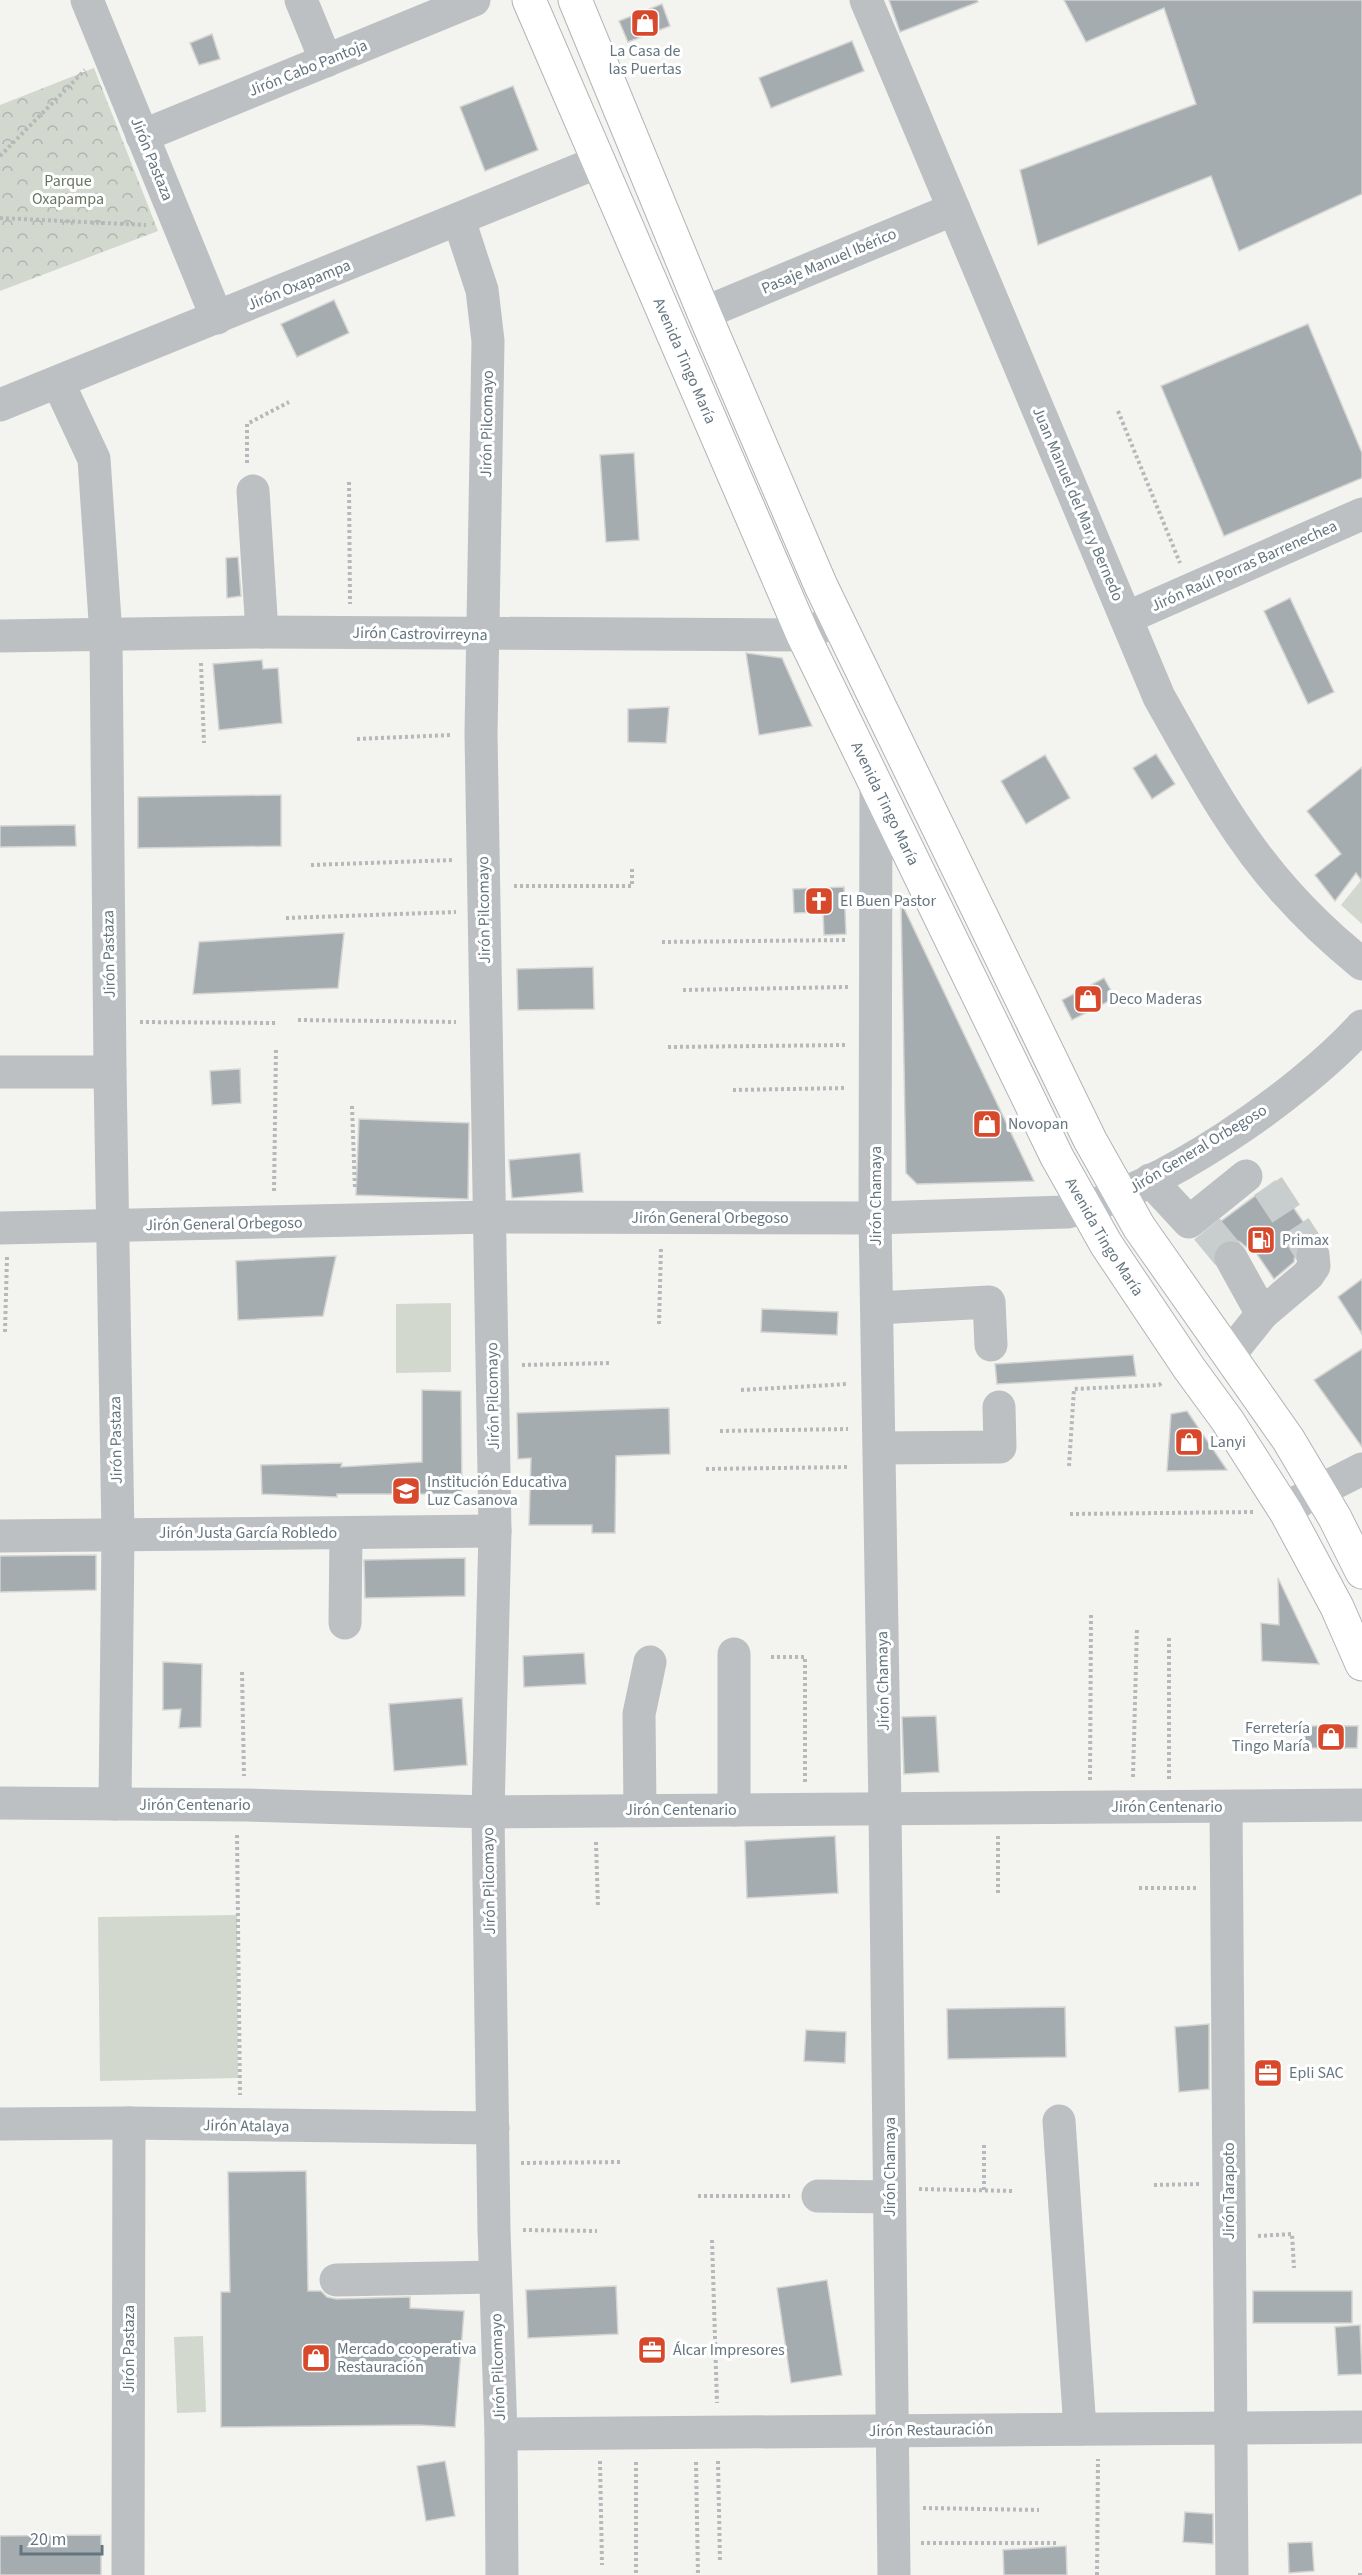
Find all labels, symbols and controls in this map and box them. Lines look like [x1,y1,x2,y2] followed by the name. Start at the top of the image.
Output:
[629,7,661,39] shop icon: La Casa de las Puertas
[245,34,371,102] street label: Jirón Cabo Pantoja
[608,40,682,80] place label: La Casa de las Puertas
[125,114,179,204] street label: Jirón Pastaza
[32,170,104,210] park label: Parque Oxapampa
[758,223,900,299] street label: Pasaje Manuel Ibérico
[244,254,354,316] street label: Jirón Oxapampa
[648,294,722,427] street label: Avenida Tingo María
[475,370,499,478] street label: Jirón Pilcomayo
[1027,403,1129,605] street label: Juan Manuel del Mar y Bernedo
[1147,515,1341,617] street label: Jirón Raúl Porras Barrenechea
[352,622,488,646] street label: Jirón Castrovirreyna
[846,738,924,869] street label: Avenida Tingo María
[472,856,496,964] street label: Jirón Pilcomayo
[803,885,835,917] church icon: El Buen Pastor
[840,890,936,912] place label: El Buen Pastor
[97,910,121,998] street label: Jirón Pastaza
[1072,983,1104,1015] shop icon: Deco Maderas
[1109,988,1202,1010] place label: Deco Maderas
[1125,1099,1271,1199] street label: Jirón General Orbegoso
[971,1108,1003,1140] shop icon: Novopan
[1008,1113,1069,1135] place label: Novopan
[865,1146,887,1246] street label: Jirón Chamaya
[1060,1174,1149,1300] street label: Avenida Tingo María
[631,1207,789,1229] street label: Jirón General Orbegoso
[145,1212,303,1236] street label: Jirón General Orbegoso
[1245,1224,1277,1256] fuel station icon: Primax
[1282,1229,1329,1251] place label: Primax
[481,1342,505,1450] street label: Jirón Pilcomayo
[104,1396,128,1484] street label: Jirón Pastaza
[1173,1426,1205,1458] shop icon: Lanyi
[1210,1431,1246,1453] place label: Lanyi
[427,1471,567,1511] place label: Institución Educativa Luz Casanova
[390,1475,422,1507] school or university icon: Institución Educativa Luz Casanova
[159,1522,337,1544] street label: Jirón Justa García Robledo
[871,1631,895,1731] street label: Jirón Chamaya
[1232,1717,1310,1757] place label: Ferretería Tingo María
[1315,1721,1347,1753] shop icon: Ferretería Tingo María
[139,1794,251,1816] street label: Jirón Centenario
[1111,1796,1223,1818] street label: Jirón Centenario
[625,1799,737,1821] street label: Jirón Centenario
[477,1827,501,1935] street label: Jirón Pilcomayo
[1252,2057,1284,2089] office icon: Epli SAC
[1289,2062,1344,2084] place label: Epli SAC
[203,2114,289,2138] street label: Jirón Atalaya
[879,2117,901,2217] street label: Jirón Chamaya
[1218,2142,1240,2240] street label: Jirón Tarapoto
[118,2305,140,2393] street label: Jirón Pastaza
[485,2313,511,2421] street label: Jirón Pilcomayo
[636,2334,668,2366] office icon: Álcar Impresores
[337,2338,477,2378] place label: Mercado cooperativa Restauración
[673,2339,785,2361] place label: Álcar Impresores
[300,2342,332,2374] shop icon: Mercado cooperativa Restauración
[869,2418,993,2442] street label: Jirón Restauración
[21,2518,102,2556] scale bar
[30,2527,66,2552] text: 20 m

